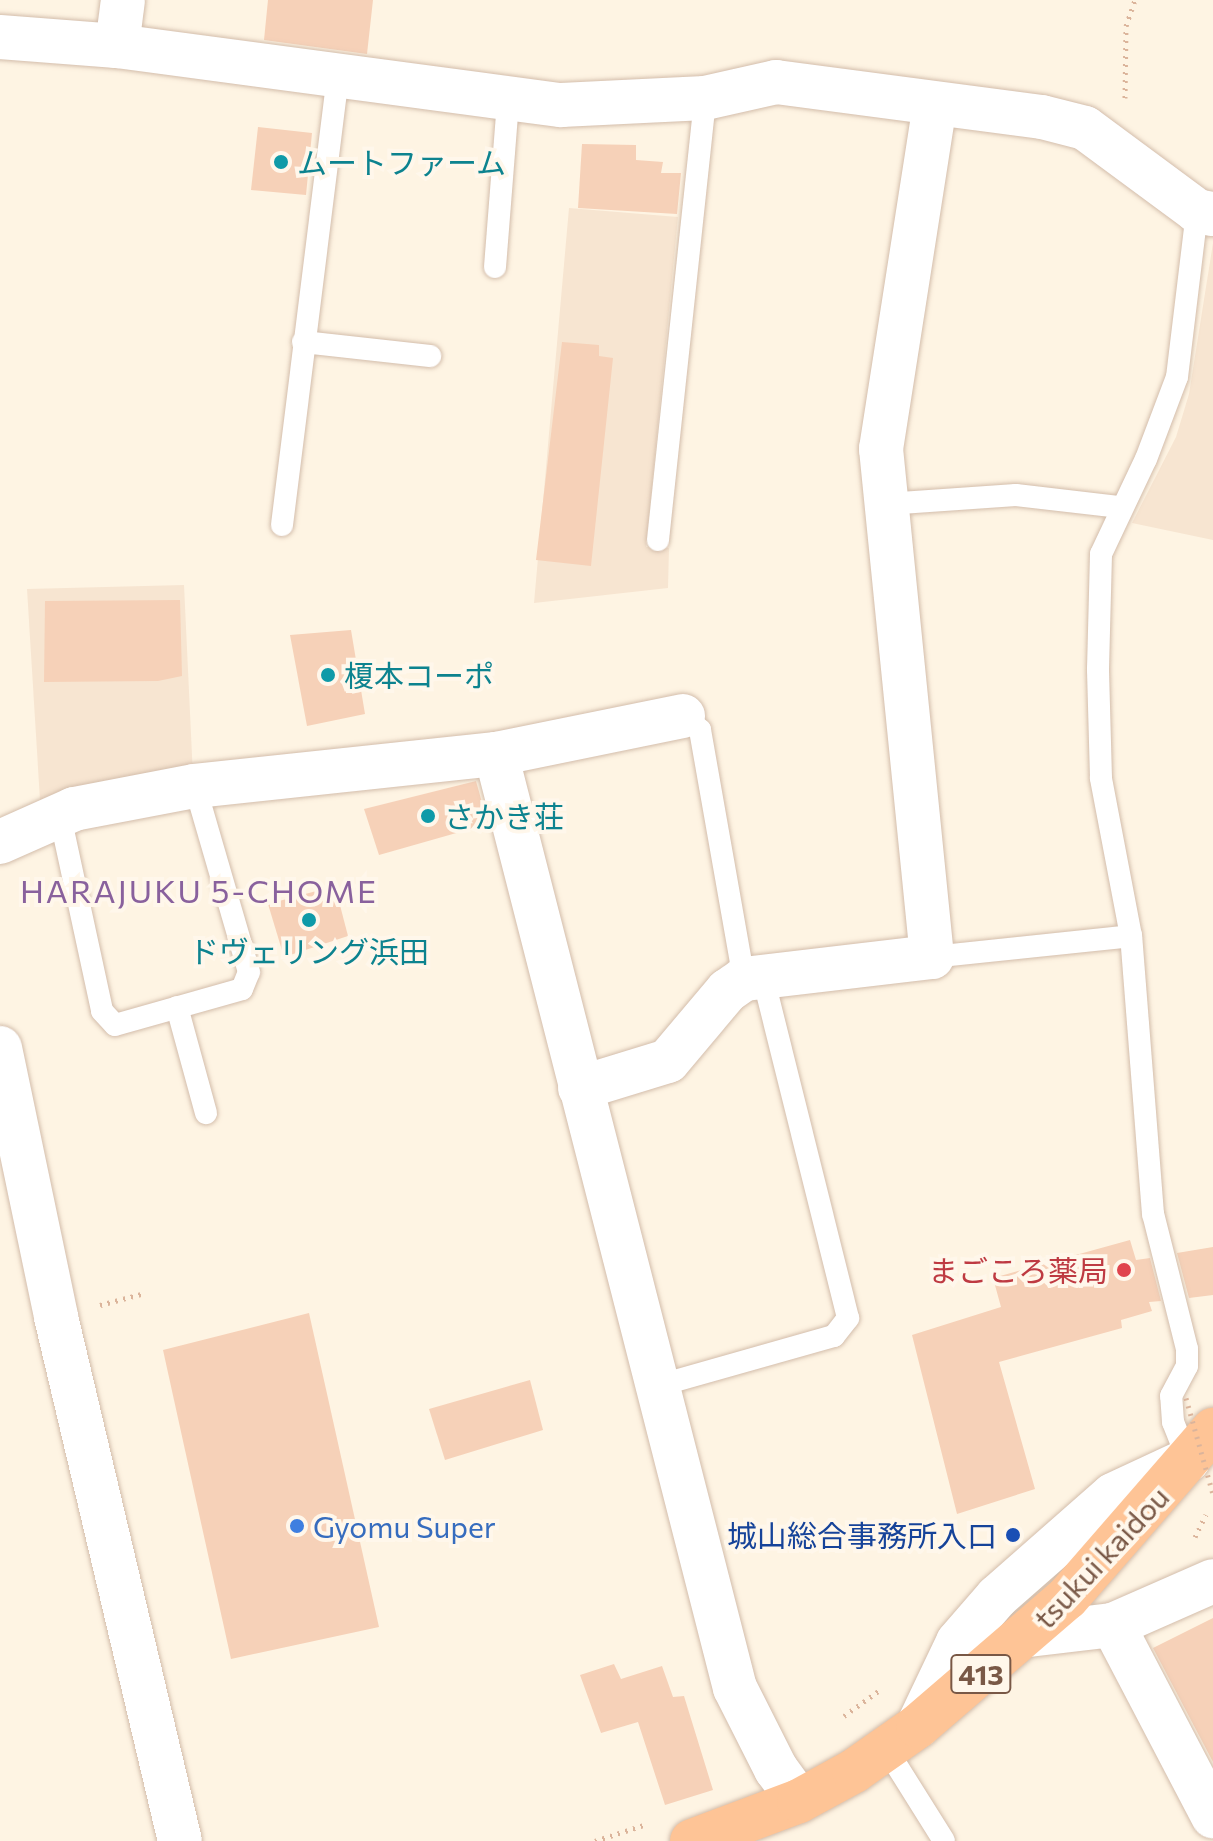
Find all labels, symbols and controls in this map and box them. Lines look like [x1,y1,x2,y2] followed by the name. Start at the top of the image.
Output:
[297,144,507,180] place label: ムートファーム
[272,153,290,171] marker: ムートファーム
[344,657,494,693] place label: 榎本コーポ
[319,666,337,684] marker: 榎本コーポ
[444,798,564,834] place label: さかき荘
[419,807,437,825] marker: さかき荘
[20,871,378,909] district label: HARAJUKU 5-CHOME
[300,911,318,929] marker: ドヴェリング浜田
[189,933,429,969] place label: ドヴェリング浜田
[928,1252,1108,1288] place label: まごころ薬局
[1115,1261,1133,1279] marker: まごころ薬局
[1026,1479,1176,1635] street label: tsukui kaidou
[313,1508,496,1544] place label: Gyomu Super
[288,1517,306,1535] marker: Gyomu Super
[727,1517,997,1553] place label: 城山総合事務所入口
[1004,1526,1022,1544] marker: 城山総合事務所入口
[949,1650,1013,1698] road number: 413

